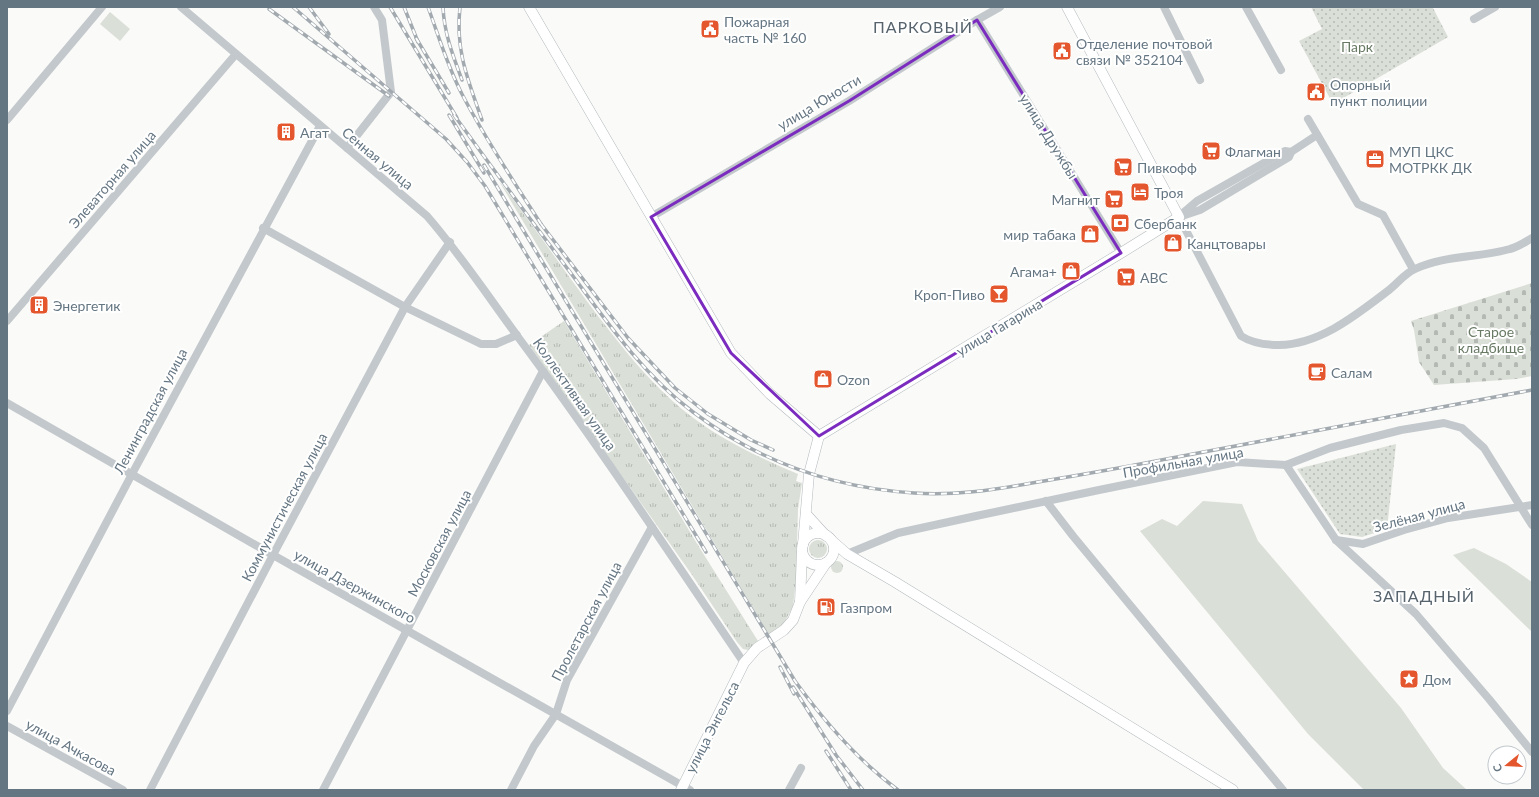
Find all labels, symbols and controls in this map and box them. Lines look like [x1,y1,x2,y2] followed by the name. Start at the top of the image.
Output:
[724,13,806,46] place label: Пожарная часть № 160
[873,17,973,36] district label: ПАРКОВЫЙ
[699,18,721,40] public building icon: Пожарная часть № 160
[1076,35,1213,68] place label: Отделение почтовой связи № 352104
[1341,38,1374,55] park label: Парк
[1051,40,1073,62] public building icon: Отделение почтовой связи № 352104
[774,71,864,133] street label: улица Юности
[1330,76,1427,109] place label: Опорный пункт полиции
[1305,81,1327,103] public building icon: Опорный пункт полиции
[1016,90,1082,182] street label: улица Дружбы
[275,121,297,143] building icon: Агат
[339,123,417,193] street label: Сенная улица
[300,124,329,141] place label: Агат
[65,126,159,231] street label: Элеваторная улица
[1200,140,1222,162] supermarket icon: Флагман
[1225,143,1281,160] place label: Флагман
[1389,143,1473,176] place label: МУП ЦКС МОТРКК ДК
[1364,148,1386,170] office icon: МУП ЦКС МОТРКК ДК
[1112,156,1134,178] supermarket icon: Пивкофф
[1137,159,1197,176] place label: Пивкофф
[1129,181,1151,203] hotel icon: Троя
[1154,184,1183,201] place label: Троя
[1103,188,1125,210] supermarket icon: Магнит
[1051,191,1100,208] place label: Магнит
[1109,212,1131,234] bank icon: Сбербанк
[1134,215,1198,232] place label: Сбербанк
[1079,223,1101,245] shop icon: мир табака
[1003,226,1076,243] place label: мир табака
[1162,232,1184,254] shop icon: Канцтовары
[1187,235,1266,252] place label: Канцтовары
[1060,260,1082,282] shop icon: Агама+
[1010,263,1057,280] place label: Агама+
[1115,266,1137,288] supermarket icon: ABC
[1140,269,1169,286] place label: ABC
[988,283,1010,305] bar icon: Кроп-Пиво
[914,286,985,303] place label: Кроп-Пиво
[28,294,50,316] building icon: Энергетик
[953,295,1045,359] street label: улица Гагарина
[53,297,121,314] place label: Энергетик
[1458,323,1524,356] park label: Старое кладбище
[530,335,620,453] street label: Коллективная улица
[109,345,190,478] street label: Ленинградская улица
[1306,361,1328,383] cafe icon: Салам
[1331,364,1372,381] place label: Салам
[812,368,834,390] shop icon: Ozon
[837,371,870,388] place label: Ozon
[238,430,330,584] street label: Коммунистическая улица
[1121,443,1245,481] street label: Профильная улица
[404,486,474,599] street label: Московская улица
[1371,495,1467,535] street label: Зелёная улица
[291,546,419,626] street label: улица Дзержинского
[547,558,625,684] street label: Пролетарская улица
[1373,586,1475,605] district label: ЗАПАДНЫЙ
[815,596,837,618] fuel station icon: Газпром
[840,599,892,616] place label: Газпром
[1398,668,1420,690] place icon: Дом
[1423,671,1451,688] place label: Дом
[682,678,742,776] street label: улица Энгельса
[23,715,119,779] street label: улица Ачкасова
[1487,745,1527,785] north arrow
[1489,762,1504,774] text: С

